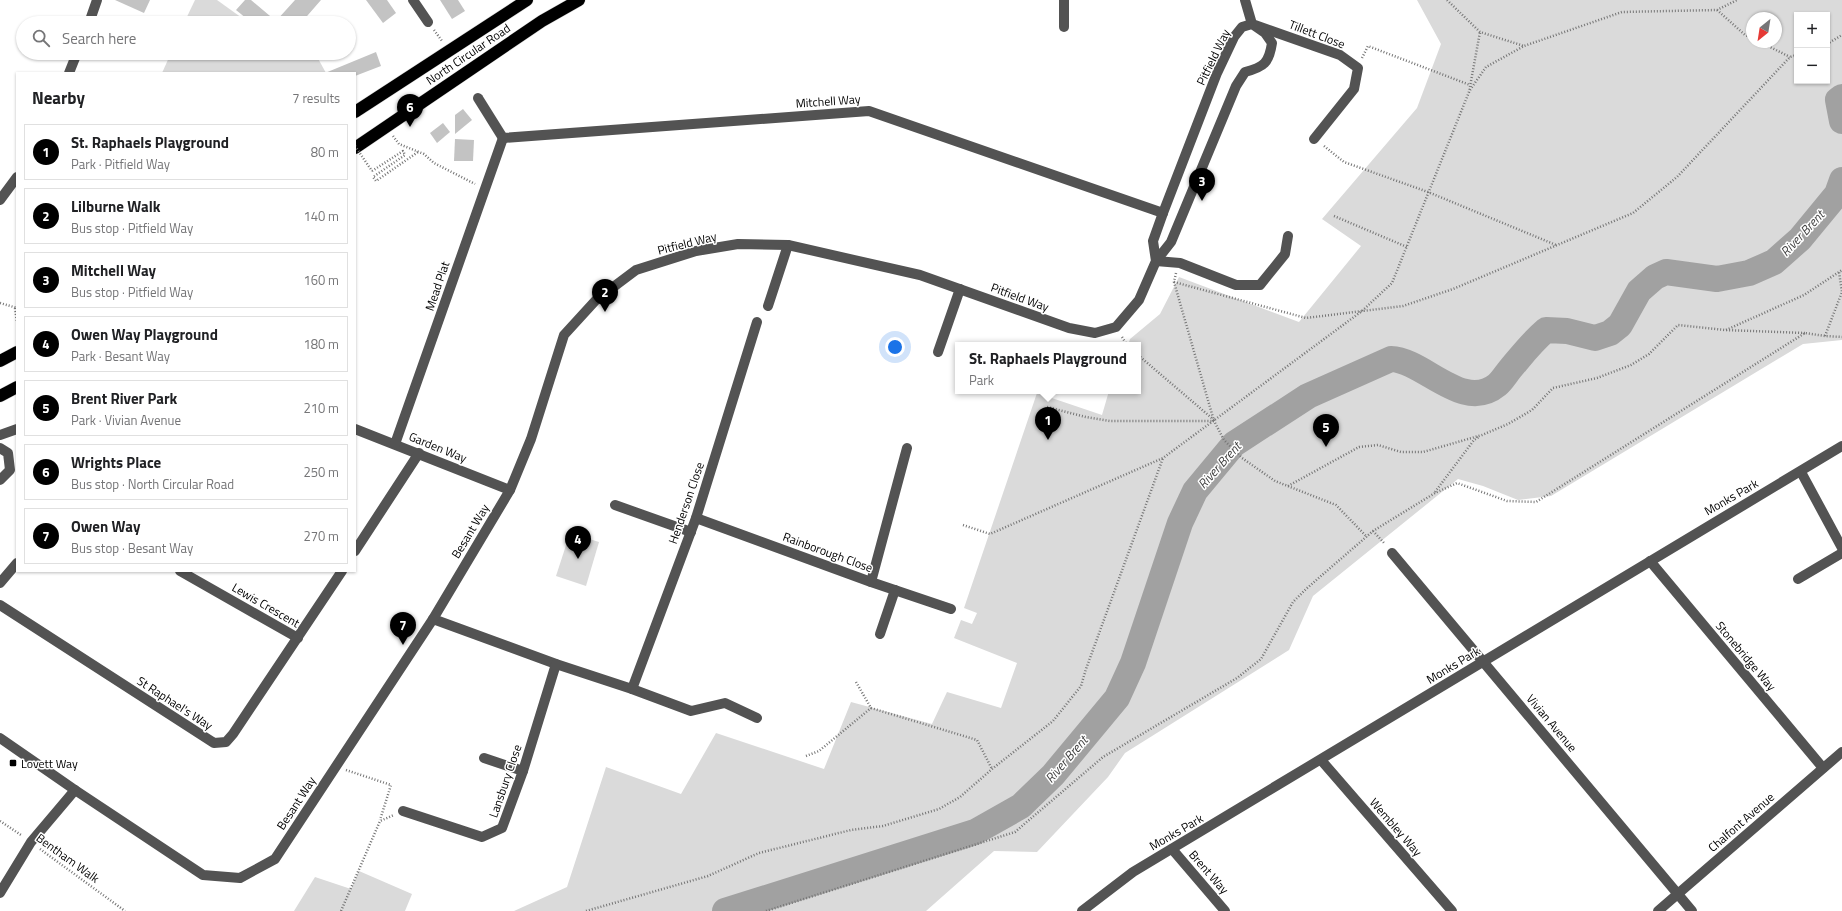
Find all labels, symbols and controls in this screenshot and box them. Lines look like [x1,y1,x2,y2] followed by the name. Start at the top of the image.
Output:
[1746,12,1782,48] north arrow
[1794,12,1830,84] map controls
[1794,12,1830,48] button: +
[1286,15,1348,53] street label: Tillett Close
[16,16,356,60] search box
[422,19,514,89] street label: North Circular Road
[1191,25,1235,88] street label: Pitfield Way
[30,27,52,49] icon: search
[62,27,136,50] text: Search here
[1794,48,1830,84] button: −
[32,85,85,111] text: Nearby
[292,88,340,108] text: 7 results
[795,89,861,113] street label: Mitchell Way
[397,94,423,127] pin: 6
[71,131,229,154] text: St. Raphaels Playground
[42,142,50,162] text: 1
[311,142,339,162] text: 80 m
[71,154,170,174] text: Park · Pitfield Way
[1189,168,1215,201] pin: 3
[71,195,160,218] text: Lilburne Walk
[1775,204,1830,261] water label: River Brent
[42,206,50,226] text: 2
[303,206,339,226] text: 140 m
[71,218,193,238] text: Bus stop · Pitfield Way
[655,226,719,260] street label: Pitfield Way
[420,258,455,313] street label: Mead Plat
[71,259,156,282] text: Mitchell Way
[42,270,50,290] text: 3
[303,270,339,290] text: 160 m
[988,278,1052,316] street label: Pitfield Way
[592,279,618,312] pin: 2
[71,282,193,302] text: Bus stop · Pitfield Way
[71,323,218,346] text: Owen Way Playground
[42,334,50,354] text: 4
[303,334,339,354] text: 180 m
[885,337,905,357] your location
[955,342,1141,394] popup
[71,346,170,366] text: Park · Besant Way
[969,347,1127,370] text: St. Raphaels Playground
[969,370,994,390] text: Park
[71,387,177,410] text: Brent River Park
[42,398,50,418] text: 5
[303,398,339,418] text: 210 m
[1035,407,1061,440] pin: 1
[71,410,181,430] text: Park · Vivian Avenue
[1313,414,1339,447] pin: 5
[406,427,470,467] street label: Garden Way
[1193,436,1247,493] water label: River Brent
[71,451,161,474] text: Wrights Place
[663,460,709,546] street label: Henderson Close
[42,462,50,482] text: 6
[303,462,339,482] text: 250 m
[71,474,234,494] text: Bus stop · North Circular Road
[1700,474,1762,520] street label: Monks Park
[446,500,494,562] street label: Besant Way
[71,515,140,538] text: Owen Way
[42,526,50,546] text: 7
[303,526,339,546] text: 270 m
[565,526,591,559] pin: 4
[780,527,876,577] street label: Rainborough Close
[71,538,193,558] text: Bus stop · Besant Way
[228,578,304,633] street label: Lewis Crescent
[390,612,416,645] pin: 7
[1711,617,1781,695] street label: Stonebridge Way
[1422,641,1484,689] street label: Monks Park
[133,671,217,735] street label: St Raphael's Way
[1522,690,1582,756] street label: Vivian Avenue
[1040,730,1093,787] water label: River Brent
[484,742,526,820] street label: Lansbury Close
[21,754,78,773] place label: Lovett Way
[8,758,18,768] marker: Lovett Way
[272,772,321,834] street label: Besant Way
[1704,788,1778,856] street label: Chalfont Avenue
[1365,794,1427,861] street label: Wembley Way
[1145,809,1207,855] street label: Monks Park
[32,829,104,888] street label: Bentham Walk
[1184,846,1234,898] street label: Brent Way

